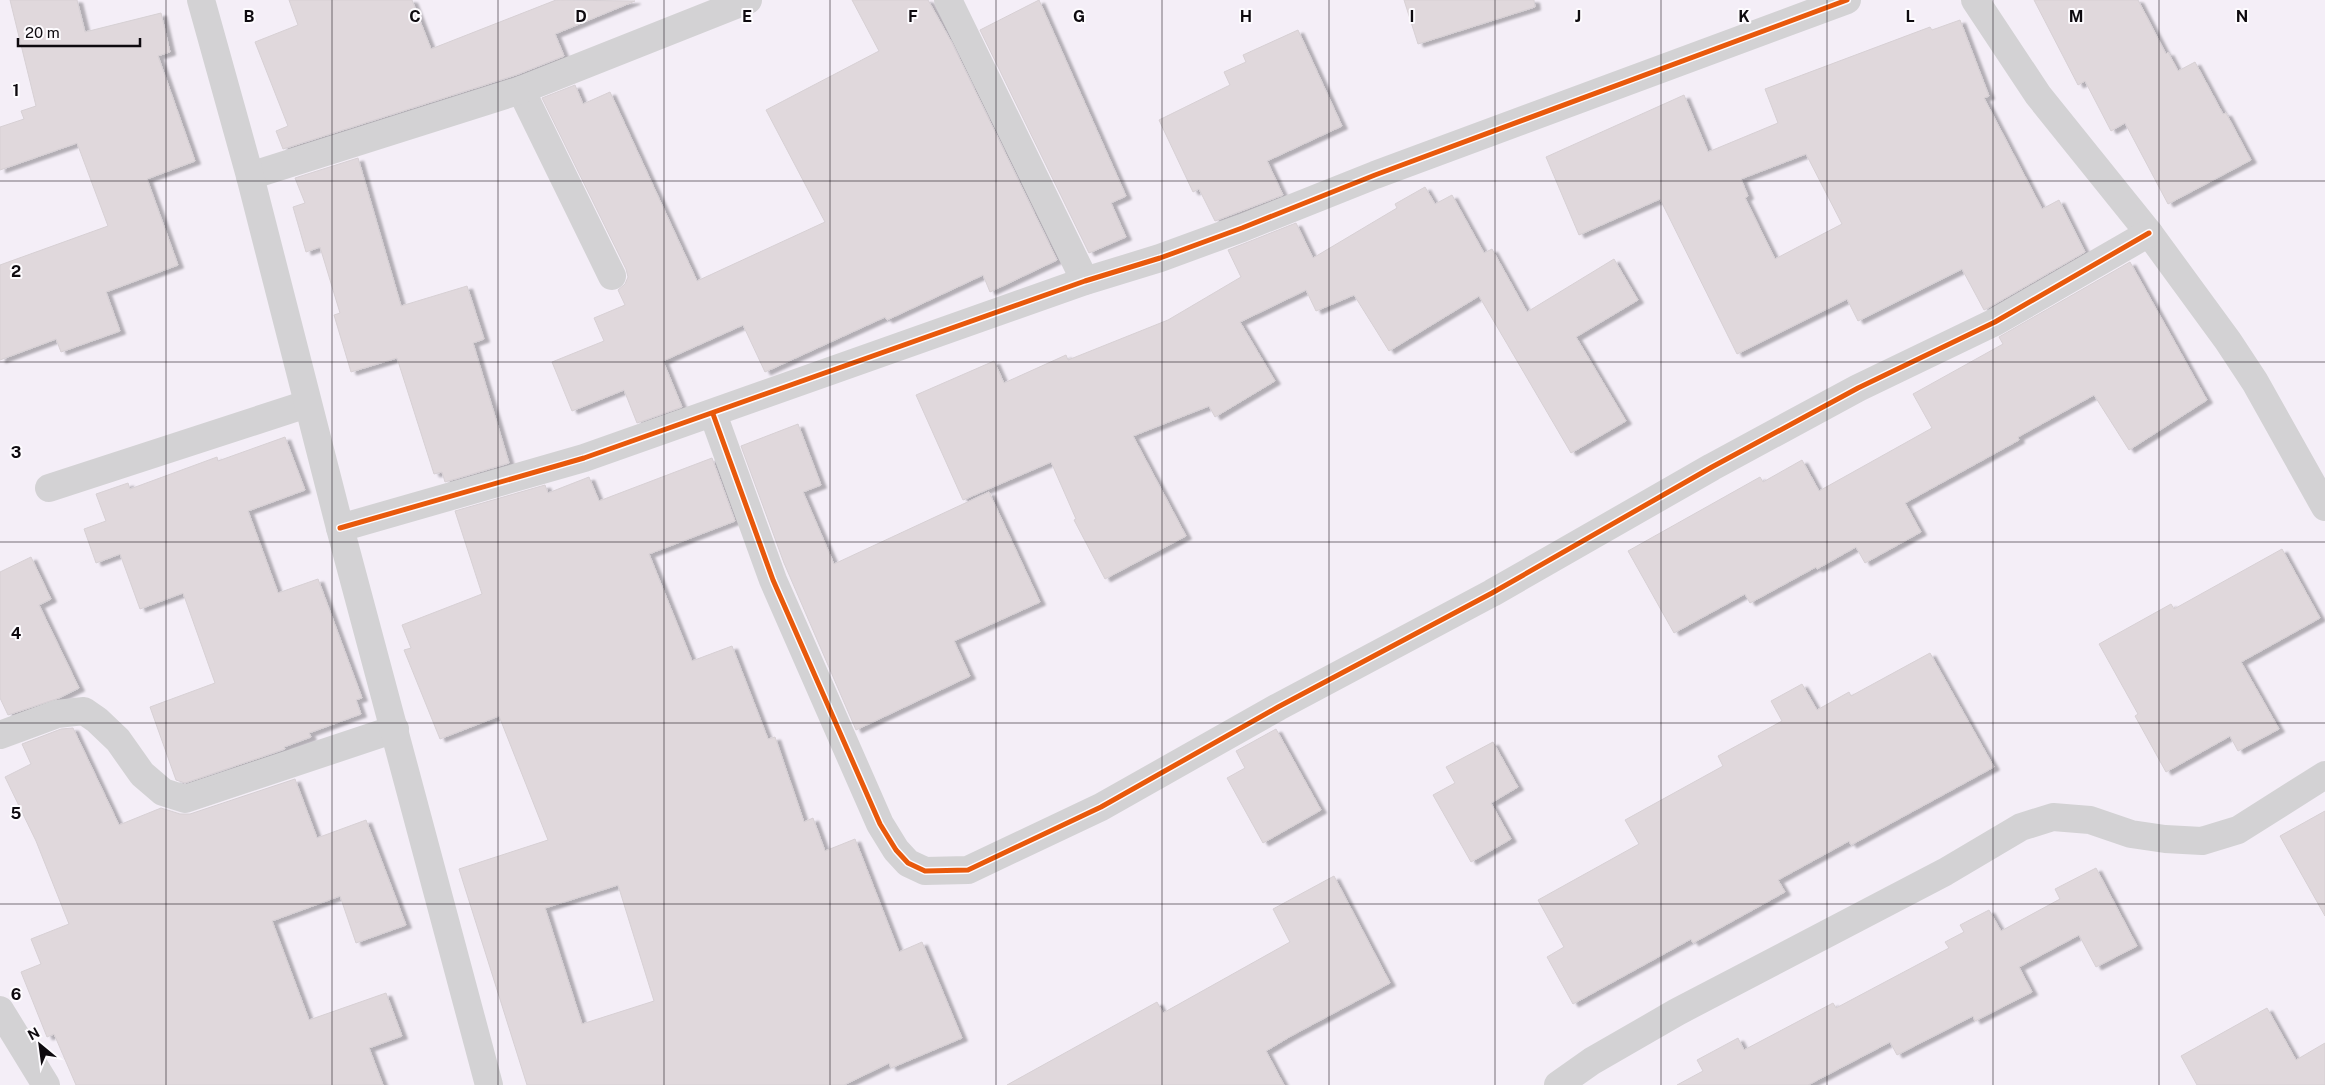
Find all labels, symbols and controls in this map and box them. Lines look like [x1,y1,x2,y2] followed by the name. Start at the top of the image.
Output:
[244,7,255,26] text: B
[409,7,421,26] text: C
[575,7,587,26] text: D
[742,7,752,26] text: E
[908,7,918,26] text: F
[1073,7,1085,26] text: G
[1240,7,1252,26] text: H
[1410,7,1414,26] text: I
[1575,7,1581,26] text: J
[1738,7,1750,26] text: K
[1905,7,1915,26] text: L
[2069,7,2083,26] text: M
[2236,7,2248,26] text: N
[18,15,140,47] scale bar
[25,24,60,41] text: 20 m
[13,81,19,100] text: 1
[11,262,21,281] text: 2
[11,443,21,462] text: 3
[11,624,22,643] text: 4
[11,804,22,823] text: 5
[11,985,21,1004] text: 6
[15,1020,65,1070] north arrow
[25,1024,42,1043] text: N

